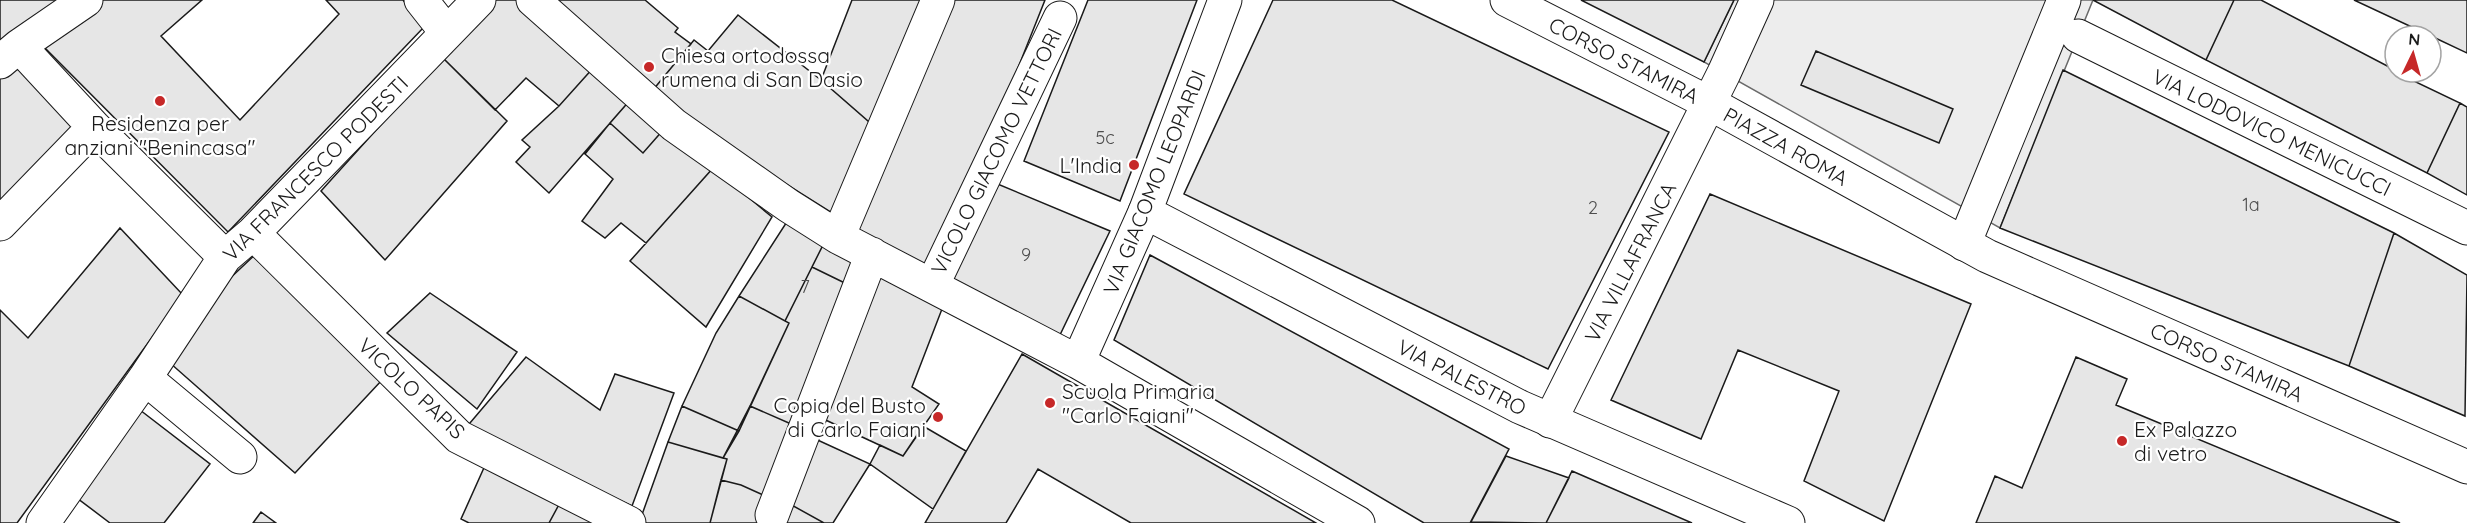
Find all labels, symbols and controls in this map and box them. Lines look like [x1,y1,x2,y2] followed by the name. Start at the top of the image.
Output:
[1545,11,1703,109] street label: CORSO STAMIRA
[925,24,1067,278] street label: VICOLO GIACOMO VETTORI
[2383,24,2443,84] north arrow
[2408,29,2421,50] text: N
[661,42,863,92] place label: Chiesa ortodossa rumena di San Dasio
[642,60,656,74] marker: Chiesa ortodossa rumena di San Dasio
[2148,63,2396,201] street label: VIA LODOVICO MENICUCCI
[1097,66,1211,298] street label: VIA GIACOMO LEOPARDI
[217,70,413,266] street label: VIA FRANCESCO PODESTI
[153,94,167,108] marker: Residenza per anziani "Benincasa"
[1719,101,1853,191] street label: PIAZZA ROMA
[64,110,256,160] place label: Residenza per anziani "Benincasa"
[1095,126,1115,149] house number: 5c
[1059,152,1122,178] place label: L'India
[1127,158,1141,172] marker: L'India
[1579,178,1681,346] street label: VIA VILLAFRANCA
[2242,193,2260,216] house number: 1a
[1588,196,1598,219] house number: 2
[1021,243,1031,266] house number: 9
[800,275,810,298] house number: 7
[2146,317,2308,407] street label: CORSO STAMIRA
[353,332,471,444] street label: VICOLO PAPIS
[1393,333,1531,421] street label: VIA PALESTRO
[1062,378,1215,428] place label: Scuola Primaria "Carlo Faiani"
[774,392,926,442] place label: Copia del Busto di Carlo Faiani
[1043,396,1057,410] marker: Scuola Primaria "Carlo Faiani"
[931,410,945,424] marker: Copia del Busto di Carlo Faiani
[2134,416,2237,466] place label: Ex Palazzo di vetro
[2115,434,2129,448] marker: Ex Palazzo di vetro

